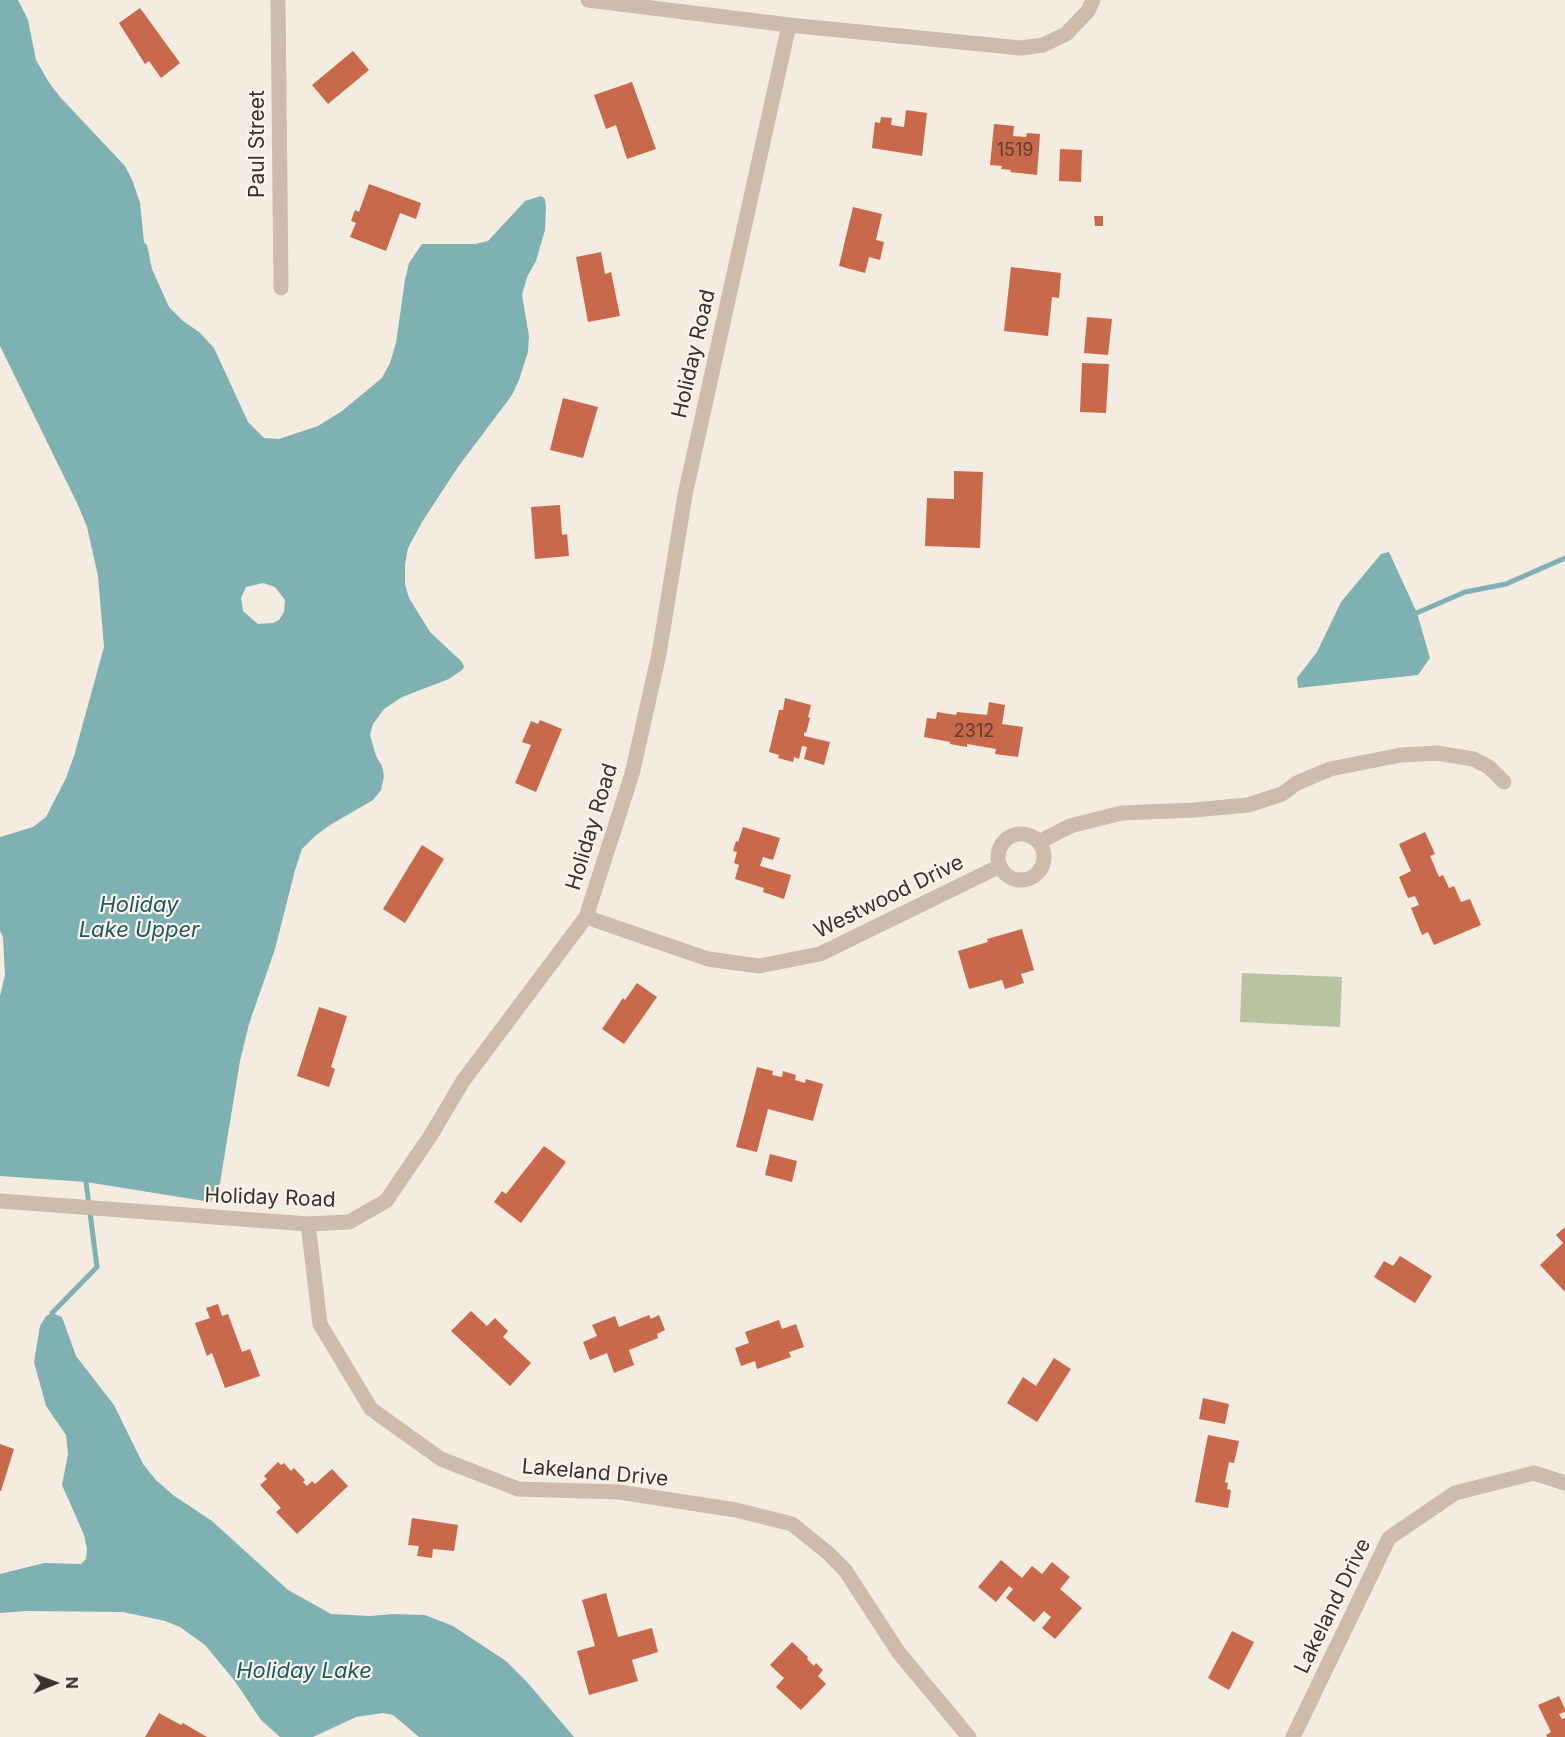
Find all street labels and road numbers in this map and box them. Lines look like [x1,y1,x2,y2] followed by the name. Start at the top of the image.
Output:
[245,90,271,198] street label: Paul Street
[667,287,721,421] street label: Holiday Road
[561,761,623,893] street label: Holiday Road
[810,850,968,944] street label: Westwood Drive
[204,1183,336,1213] street label: Holiday Road
[521,1454,669,1492] street label: Lakeland Drive
[1289,1534,1377,1678] street label: Lakeland Drive

